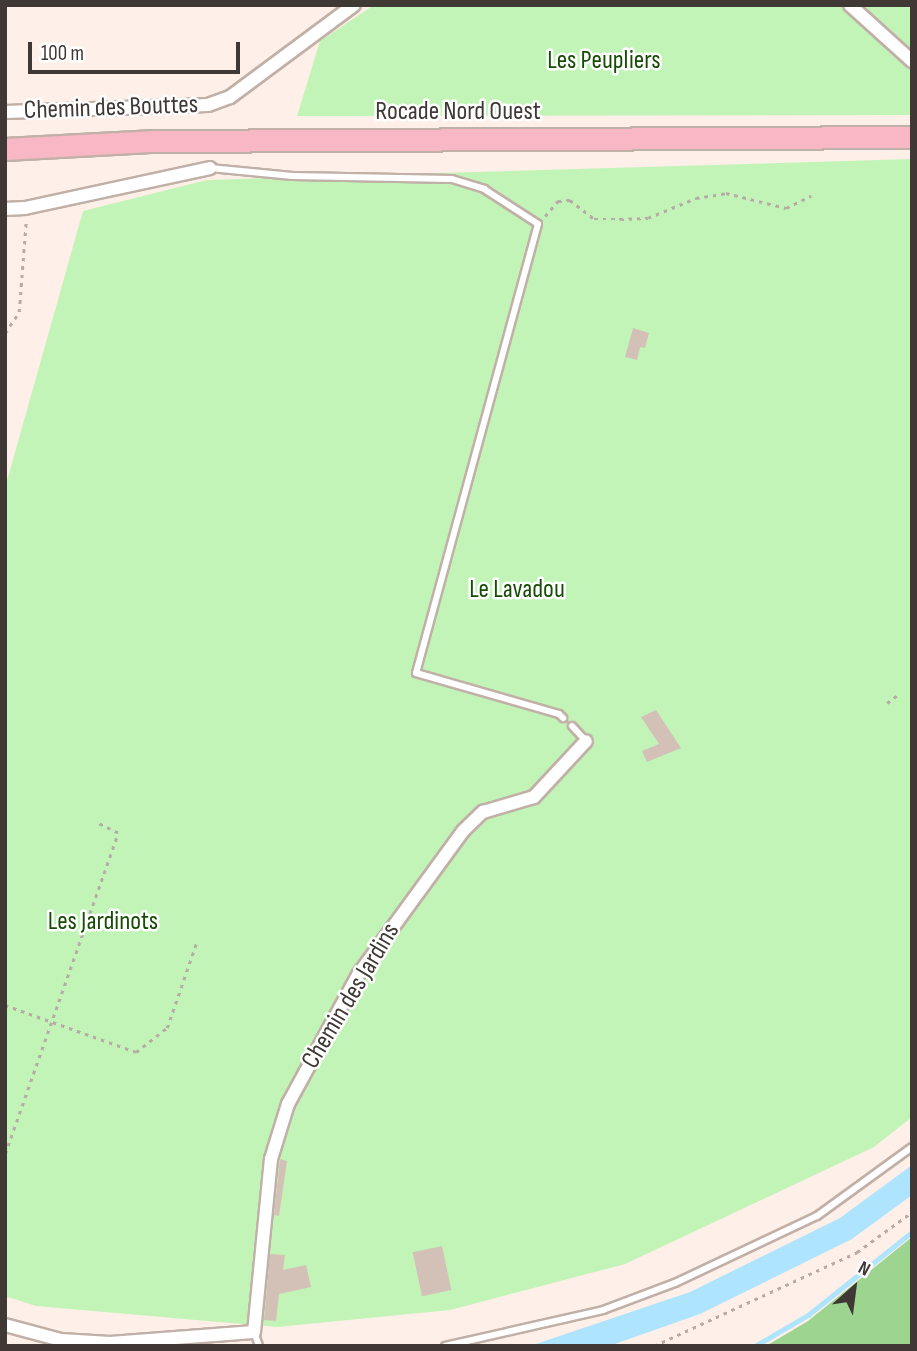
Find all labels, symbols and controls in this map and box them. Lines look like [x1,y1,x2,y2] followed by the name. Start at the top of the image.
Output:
[32,28,243,72] scale bar
[41,41,84,66] text: 100 m
[547,45,661,77] park label: Les Peupliers
[23,89,199,127] street label: Chemin des Bouttes
[375,96,541,128] street label: Rocade Nord Ouest
[469,574,565,606] park label: Le Lavadou
[48,906,158,938] park label: Les Jardinots
[295,918,407,1074] street label: Chemin des Jardins
[819,1253,889,1323] north arrow
[854,1256,874,1282] text: N

